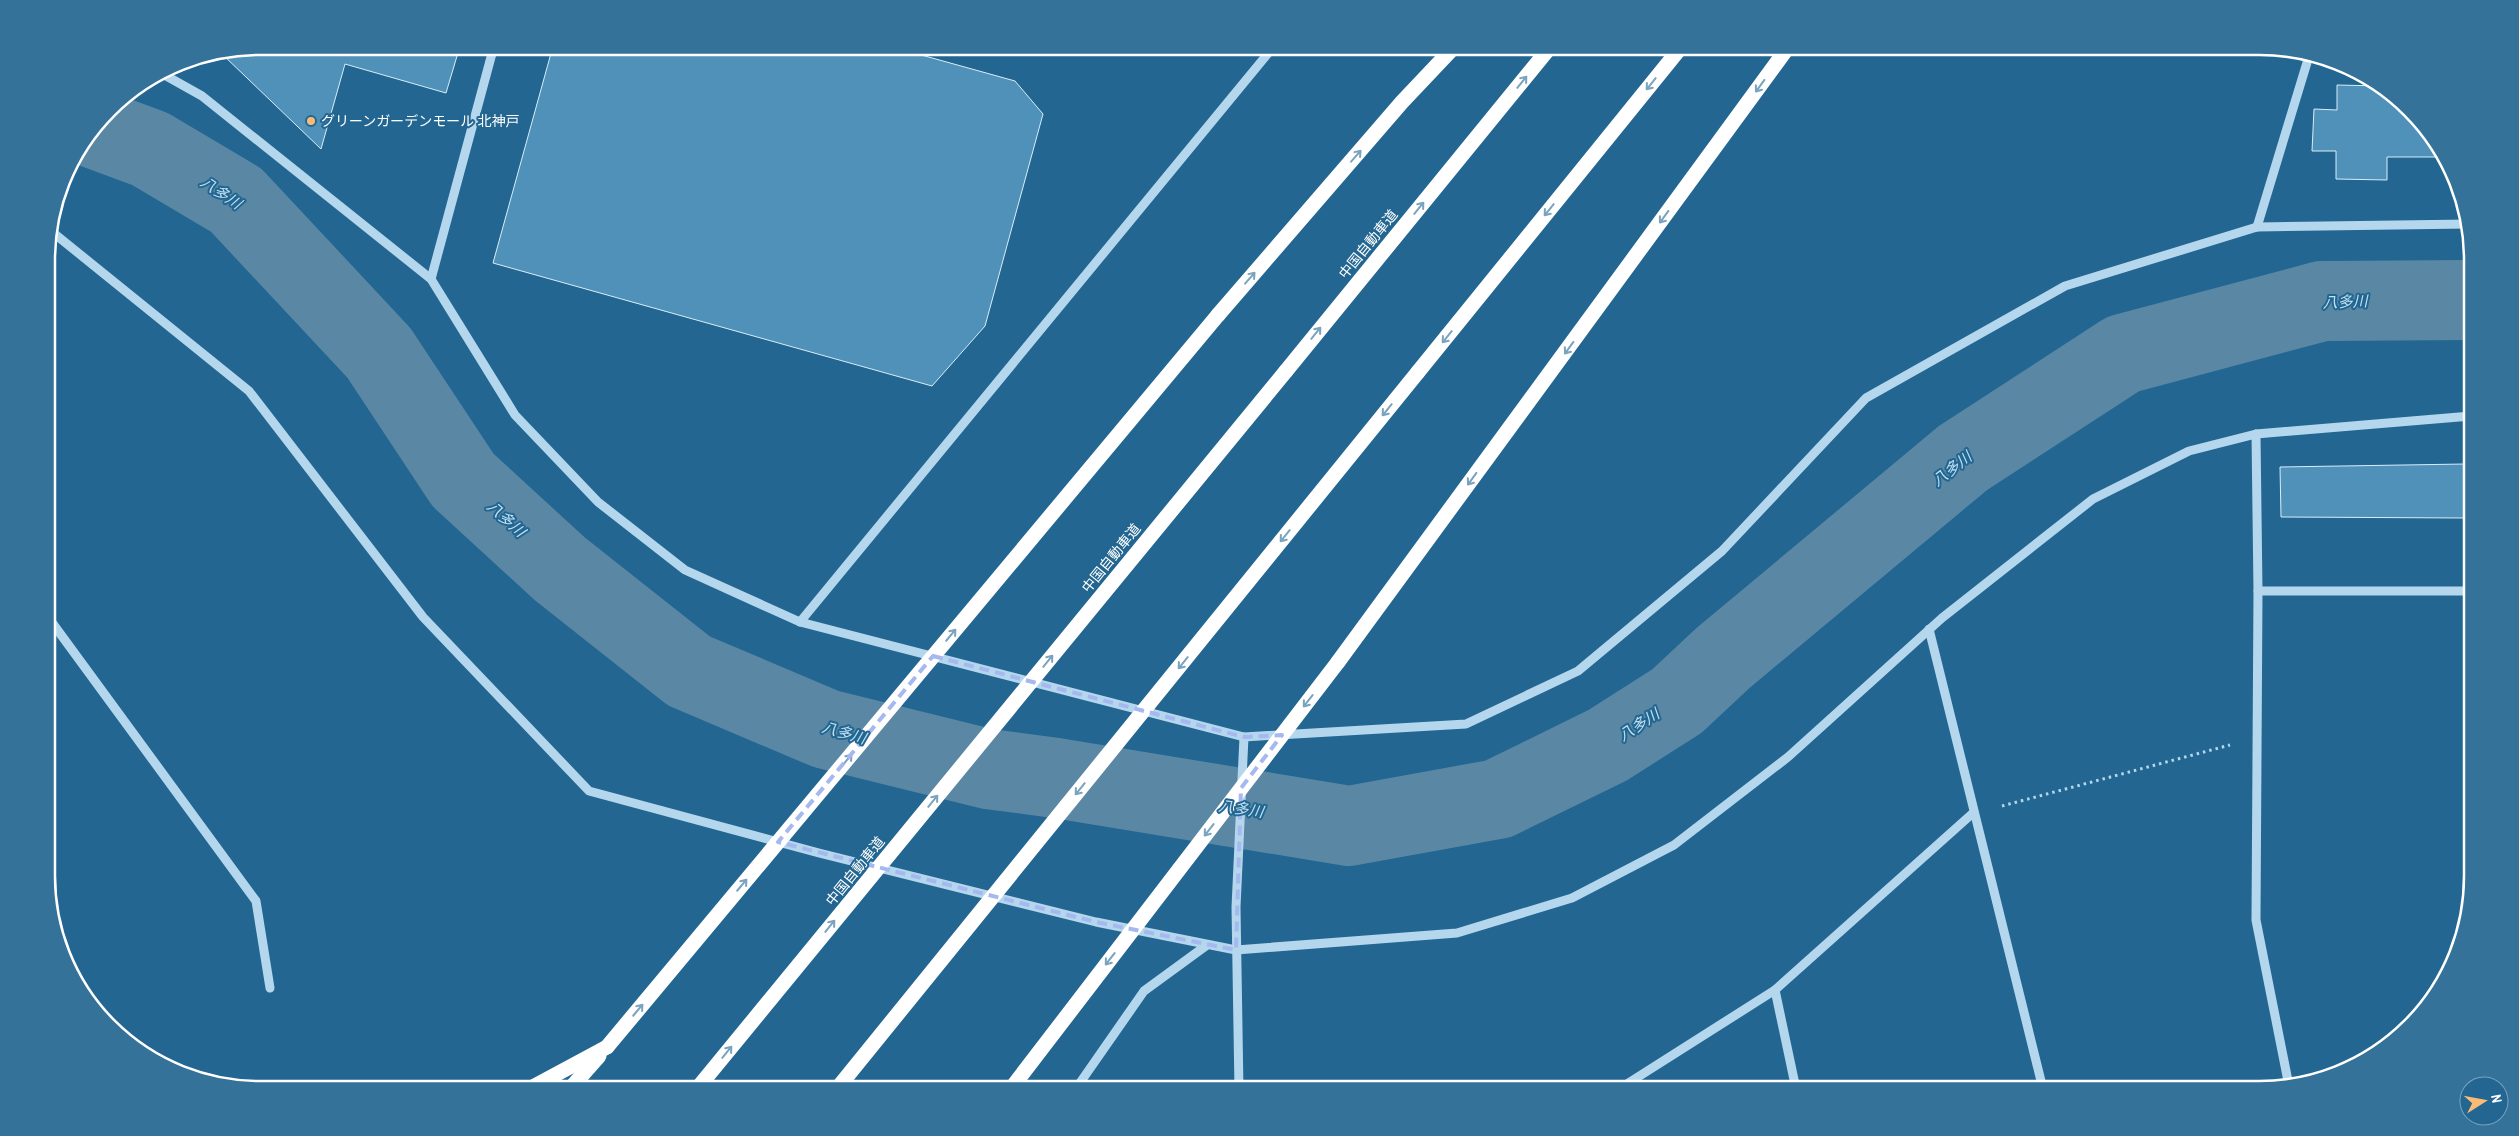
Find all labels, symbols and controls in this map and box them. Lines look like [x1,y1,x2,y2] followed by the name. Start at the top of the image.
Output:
[1517,76,1528,89] one-way arrow
[1646,77,1657,90] one-way arrow
[1755,79,1766,92] one-way arrow
[321,112,520,130] place label: グリーンガーデンモール 北神戸
[305,115,317,127] marker: グリーンガーデンモール 北神戸
[1350,149,1362,162] one-way arrow
[197,171,247,215] water label: 八多川
[1414,201,1425,214] one-way arrow
[1544,204,1555,217] one-way arrow
[1335,206,1401,282] street label: 中国自動車道
[1659,210,1670,223] one-way arrow
[1244,272,1255,285] one-way arrow
[2322,290,2370,313] water label: 八多川
[1311,327,1322,340] one-way arrow
[1441,330,1452,343] one-way arrow
[1563,341,1574,354] one-way arrow
[1382,403,1393,416] one-way arrow
[1927,445,1977,491] water label: 八多川
[1467,472,1478,485] one-way arrow
[483,496,532,543] water label: 八多川
[1078,520,1144,596] street label: 中国自動車道
[1280,530,1291,543] one-way arrow
[945,629,956,642] one-way arrow
[1042,655,1053,668] one-way arrow
[1177,656,1188,669] one-way arrow
[1303,694,1313,708] one-way arrow
[1614,702,1665,746] water label: 八多川
[820,716,871,749] water label: 八多川
[841,754,852,767] one-way arrow
[1075,782,1086,795] one-way arrow
[928,794,939,807] one-way arrow
[1217,795,1267,823] water label: 八多川
[1204,823,1214,837] one-way arrow
[822,833,888,909] street label: 中国自動車道
[737,879,748,892] one-way arrow
[825,920,836,933] one-way arrow
[1105,952,1115,966] one-way arrow
[633,1003,644,1016] one-way arrow
[722,1046,733,1059] one-way arrow
[2459,1076,2509,1126] north arrow
[2487,1093,2506,1104] text: N

